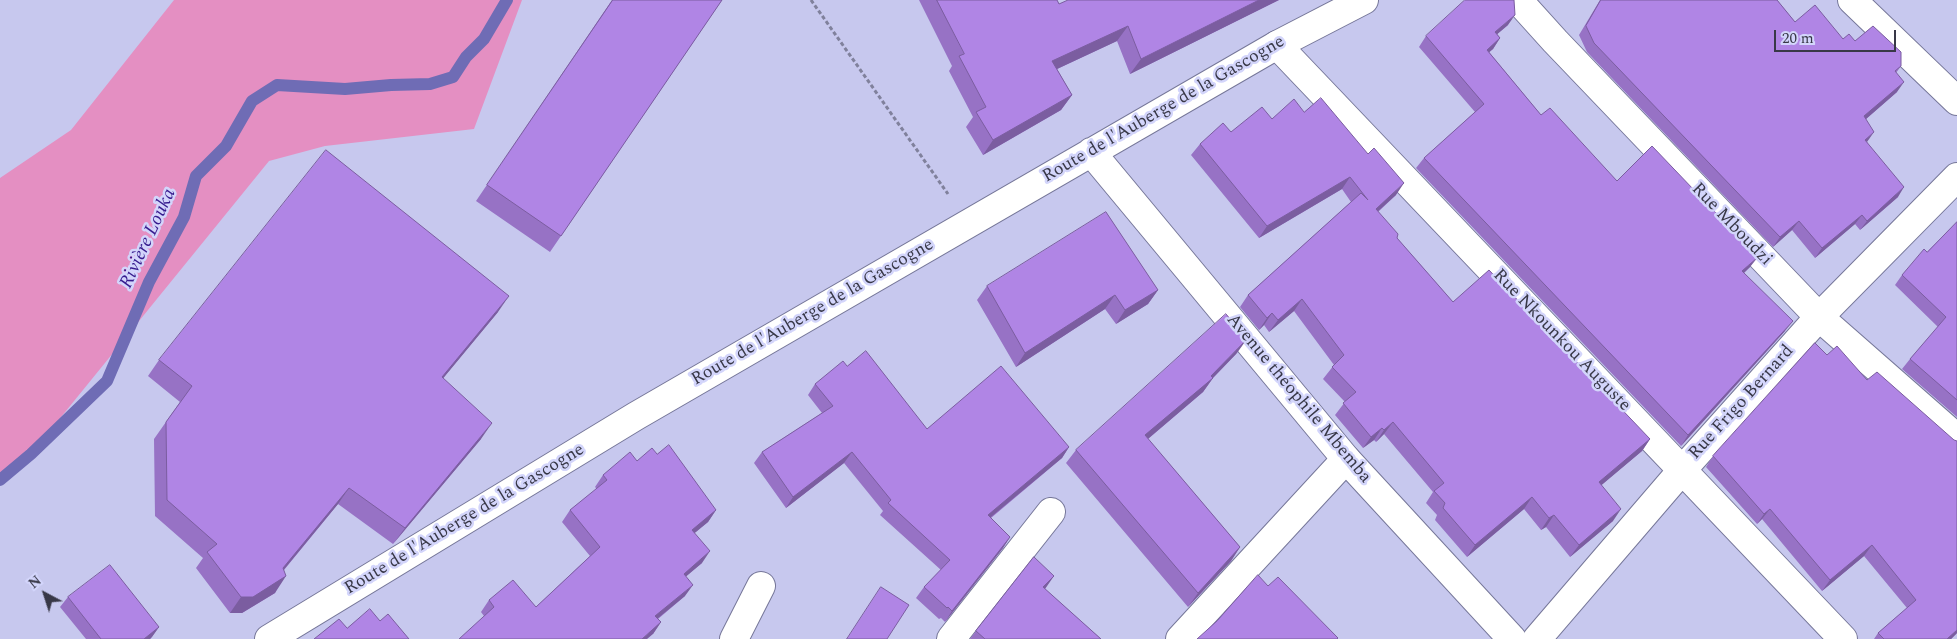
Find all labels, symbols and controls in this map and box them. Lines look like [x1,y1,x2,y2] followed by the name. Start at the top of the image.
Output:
[1777,20,1900,52] scale bar
[1782,27,1814,50] text: 20 m
[1039,32,1289,188] street label: Route de l'Auberge de la Gascogne
[1686,179,1776,271] street label: Rue Mboudzi
[116,185,182,293] water label: Rivière Louka
[688,235,938,391] street label: Route de l'Auberge de la Gascogne
[1487,265,1635,417] street label: Rue Nkounkou Auguste
[1221,310,1375,488] street label: Avenue théophile Mbemba
[1685,341,1799,465] street label: Rue Frigo Bernard
[341,440,589,600] street label: Route de l'Auberge de la Gascogne
[20,569,70,619] north arrow
[24,570,46,594] text: N

